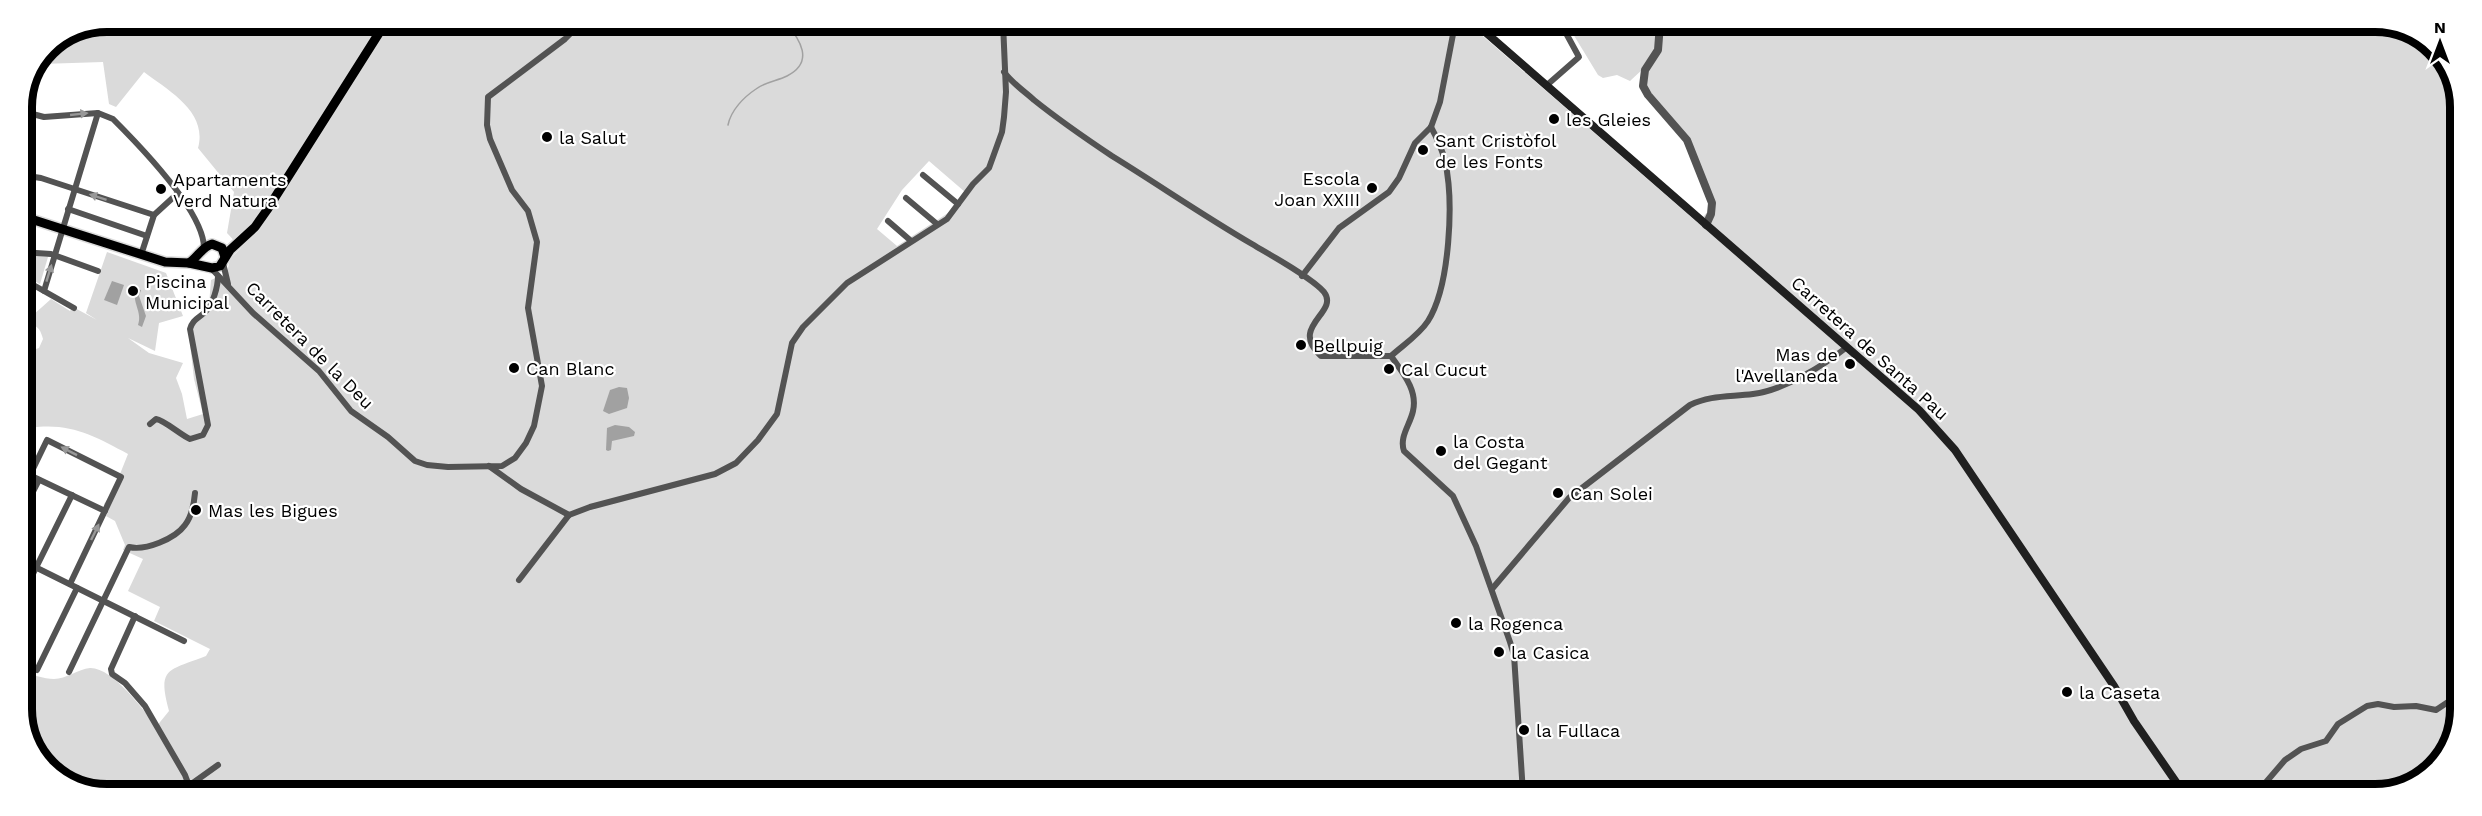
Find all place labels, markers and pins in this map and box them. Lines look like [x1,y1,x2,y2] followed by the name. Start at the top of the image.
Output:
[1566,109,1651,130] place label: les Gleies
[1547,112,1561,126] marker: les Gleies
[559,127,627,148] place label: la Salut
[540,130,554,144] marker: la Salut
[1435,130,1557,172] place label: Sant Cristòfol de les Fonts
[1416,143,1430,157] marker: Sant Cristòfol de les Fonts
[1274,168,1360,210] place label: Escola Joan XXIII
[173,169,286,211] place label: Apartaments Verd Natura
[1365,181,1379,195] marker: Escola Joan XXIII
[154,182,168,196] marker: Apartaments Verd Natura
[145,271,230,313] place label: Piscina Municipal
[126,284,140,298] marker: Piscina Municipal
[1313,335,1383,356] place label: Bellpuig
[1294,338,1308,352] marker: Bellpuig
[1735,344,1838,386] place label: Mas de l'Avellaneda
[1843,357,1857,371] marker: Mas de l'Avellaneda
[526,358,615,379] place label: Can Blanc
[1401,359,1487,380] place label: Cal Cucut
[507,361,521,375] marker: Can Blanc
[1382,362,1396,376] marker: Cal Cucut
[1453,431,1548,473] place label: la Costa del Gegant
[1434,444,1448,458] marker: la Costa del Gegant
[1570,483,1653,504] place label: Can Solei
[1551,486,1565,500] marker: Can Solei
[208,500,338,521] place label: Mas les Bigues
[189,503,203,517] marker: Mas les Bigues
[1468,613,1563,634] place label: la Rogenca
[1449,616,1463,630] marker: la Rogenca
[1511,642,1590,663] place label: la Casica
[1492,645,1506,659] marker: la Casica
[2079,682,2160,703] place label: la Caseta
[2060,685,2074,699] marker: la Caseta
[1536,720,1620,741] place label: la Fullaca
[1517,723,1531,737] marker: la Fullaca

